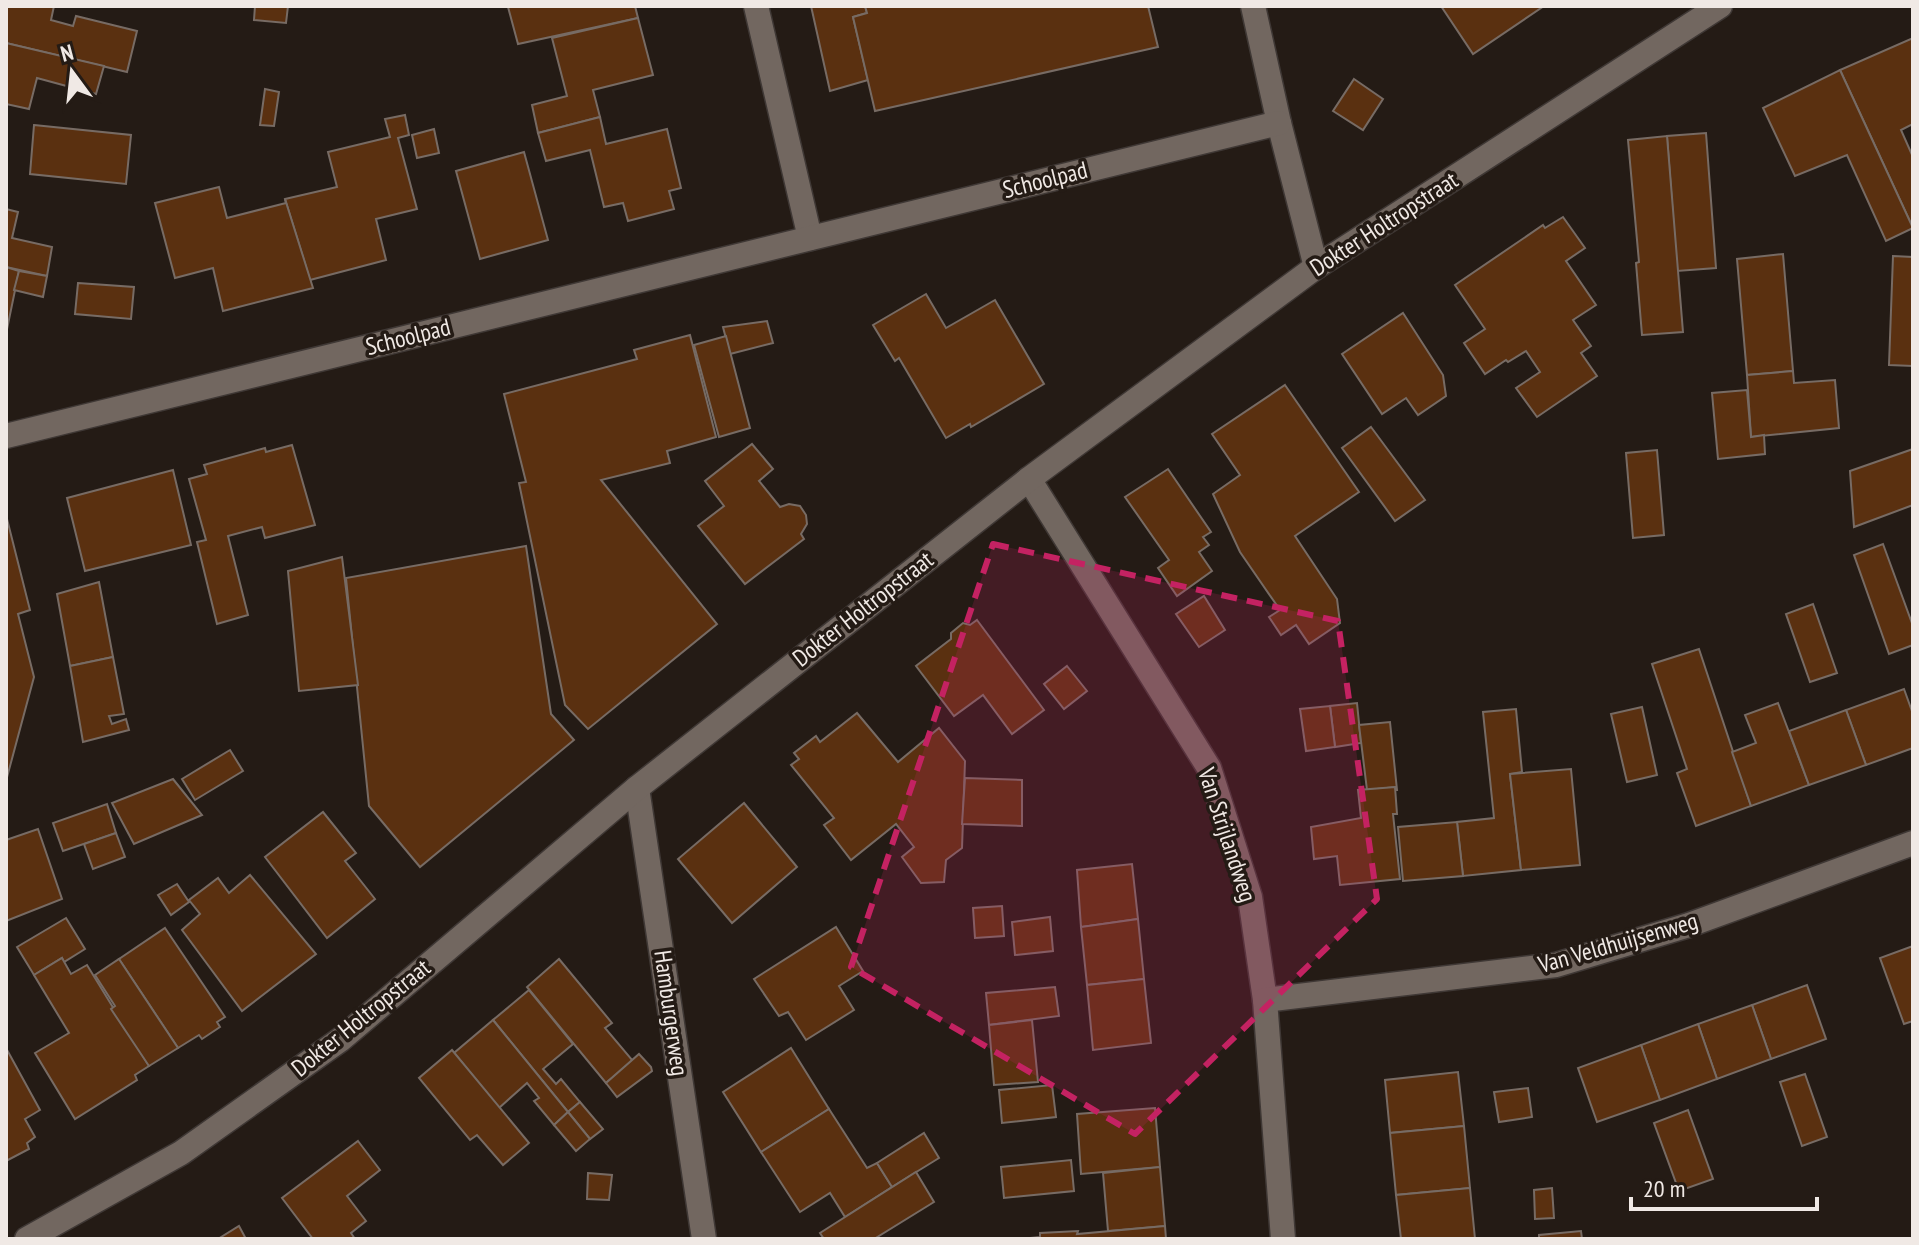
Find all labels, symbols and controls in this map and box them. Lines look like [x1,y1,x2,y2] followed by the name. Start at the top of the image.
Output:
[32,32,112,112] north arrow
[57,38,76,68] text: N
[999,154,1090,205] street label: Schoolpad
[1304,164,1464,283] street label: Dokter Holtropstraat
[362,311,453,362] street label: Schoolpad
[786,544,940,673] street label: Dokter Holtropstraat
[1191,763,1264,906] street label: Van Strijlandweg
[1534,905,1701,980] street label: Van Veldhuijsenweg
[647,948,696,1078] street label: Hamburgerweg
[285,952,437,1083] street label: Dokter Holtropstraat
[1631,1161,1817,1211] scale bar
[1643,1173,1685,1204] text: 20 m

